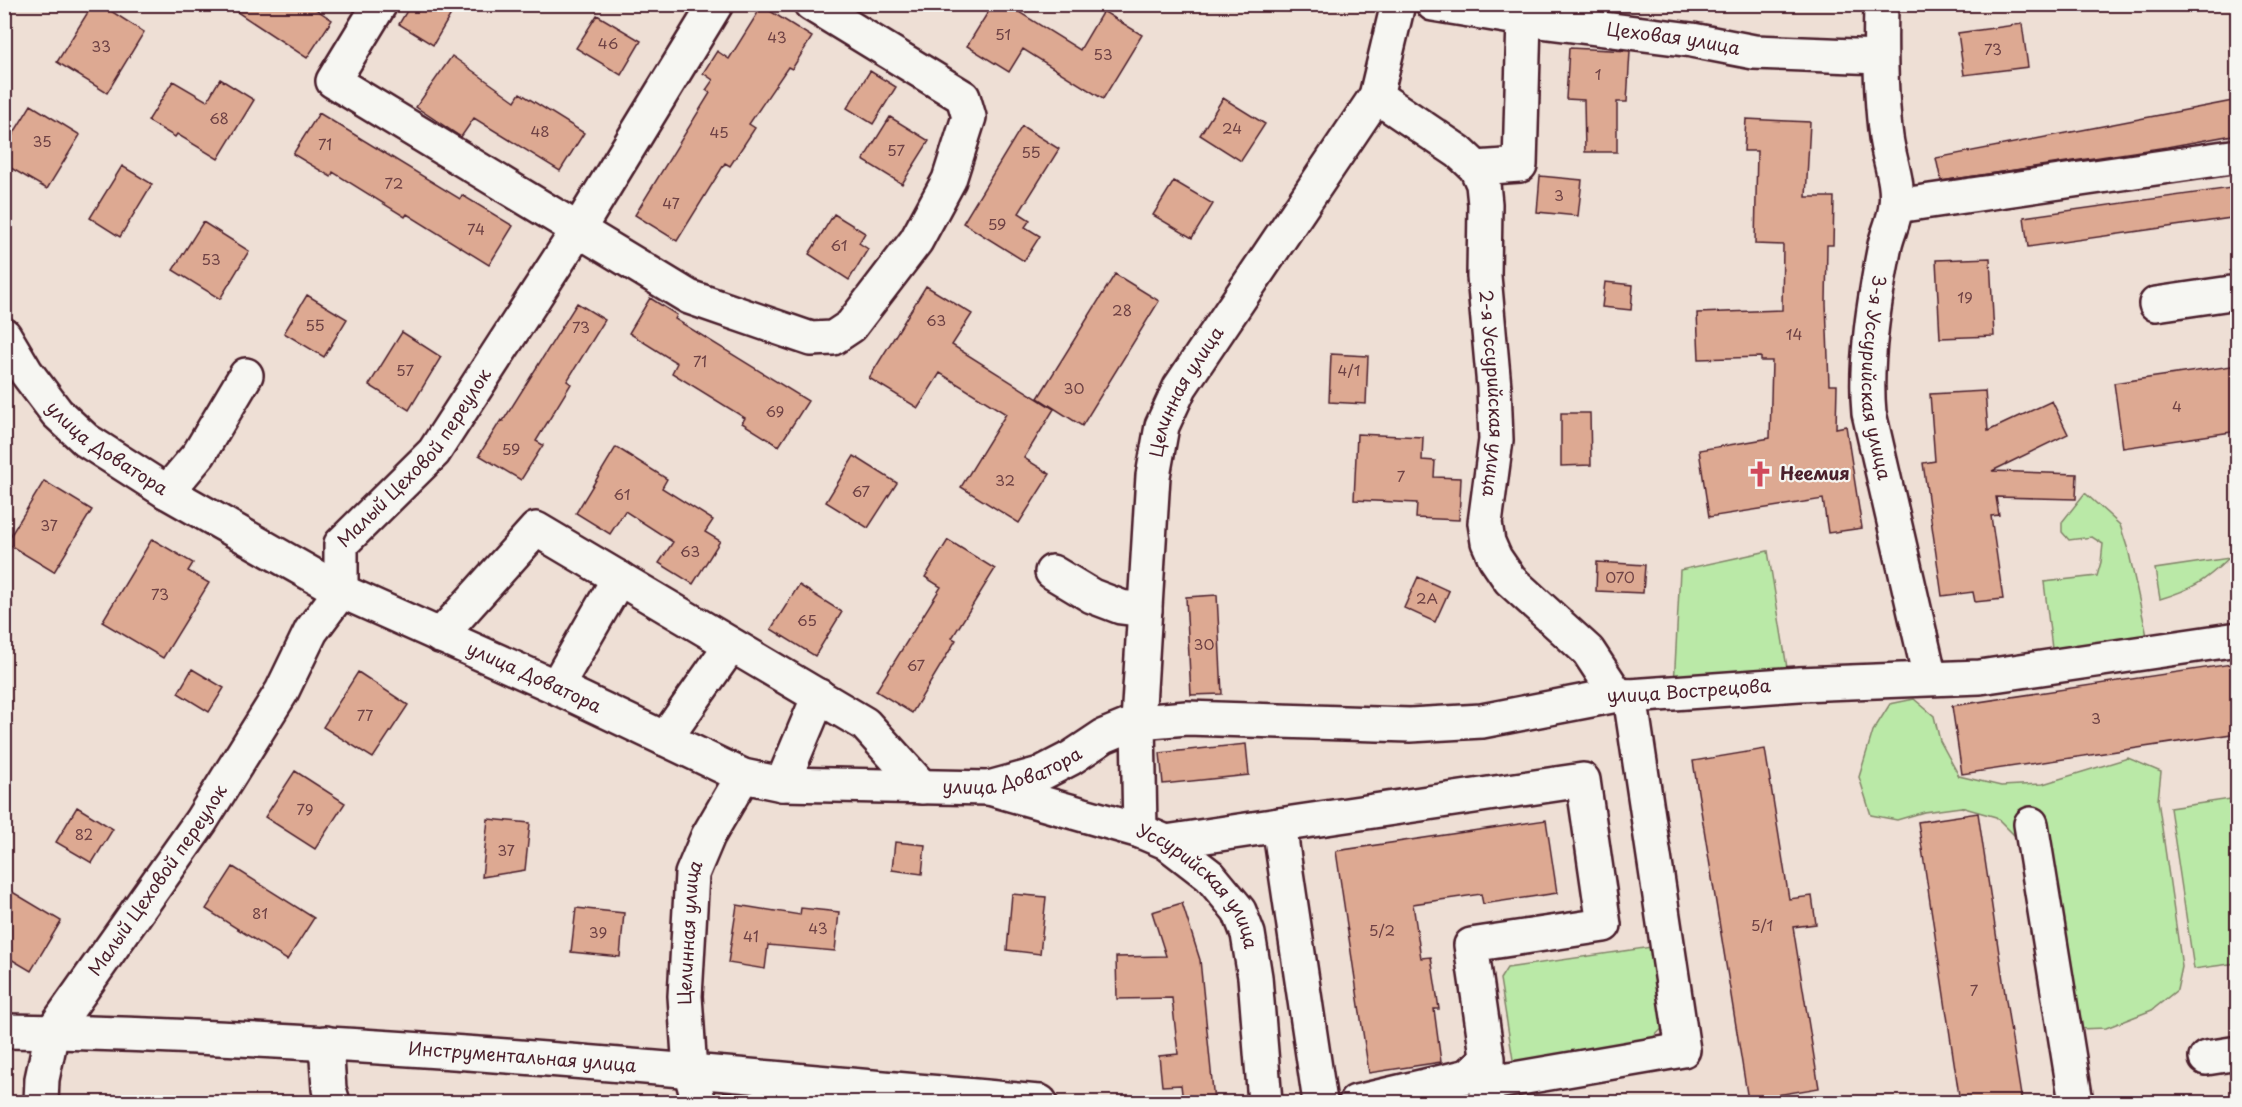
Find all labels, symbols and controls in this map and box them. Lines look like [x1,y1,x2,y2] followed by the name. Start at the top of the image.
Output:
[1605,14,1743,61] street label: Цеховая улица
[995,22,1011,45] house number: 51
[767,25,787,48] house number: 43
[598,31,618,54] house number: 46
[91,34,111,57] house number: 33
[1984,37,2002,60] house number: 73
[1093,42,1113,65] house number: 53
[1595,62,1601,85] house number: 1
[209,106,229,129] house number: 68
[1222,116,1242,139] house number: 24
[530,119,550,142] house number: 48
[709,120,729,143] house number: 45
[32,129,52,152] house number: 35
[318,132,332,155] house number: 71
[887,138,905,161] house number: 57
[1021,140,1041,163] house number: 55
[385,171,403,194] house number: 72
[1554,183,1564,206] house number: 3
[662,191,680,214] house number: 47
[988,212,1006,235] house number: 59
[467,217,485,240] house number: 74
[831,233,847,256] house number: 61
[201,247,221,270] house number: 53
[1856,273,1899,483] street label: 3-я Уссурийская улица
[1957,285,1973,308] house number: 19
[1473,289,1511,499] street label: 2-я Уссурийская улица
[1112,298,1132,321] house number: 28
[926,308,946,331] house number: 63
[305,313,325,336] house number: 55
[572,315,590,338] house number: 73
[1142,320,1230,459] street label: Целинная улица
[1786,322,1802,345] house number: 14
[693,349,707,372] house number: 71
[396,358,414,381] house number: 57
[1338,358,1360,381] house number: 4/1
[330,362,497,553] street label: Малый Цеховой переулок
[1064,376,1084,399] house number: 30
[2172,394,2182,417] house number: 4
[41,395,174,502] street label: улица Доватора
[766,399,784,422] house number: 69
[502,437,520,460] house number: 59
[1745,459,1775,489] church icon: Неемия
[1780,459,1850,486] place label: Неемия
[1397,464,1406,487] house number: 7
[995,468,1015,491] house number: 32
[852,479,871,502] house number: 67
[614,482,630,505] house number: 61
[40,513,58,536] house number: 37
[680,539,700,562] house number: 63
[1605,565,1635,588] house number: 070
[151,582,169,605] house number: 73
[1416,586,1438,609] house number: 2А
[797,608,817,631] house number: 65
[1194,632,1214,655] house number: 30
[463,634,607,719] street label: улица Доватора
[907,653,926,676] house number: 67
[1604,671,1772,709] street label: улица Вострецова
[357,703,373,726] house number: 77
[2091,706,2101,729] house number: 3
[942,739,1087,801] street label: улица Доватора
[81,778,233,981] street label: Малый Цеховой переулок
[296,797,314,820] house number: 79
[1133,816,1265,951] street label: Уссурийская улица
[75,822,93,845] house number: 82
[497,838,515,861] house number: 37
[670,855,709,1006] street label: Целинная улица
[252,901,268,924] house number: 81
[1751,913,1773,936] house number: 5/1
[808,916,828,939] house number: 43
[1369,918,1395,941] house number: 5/2
[589,920,607,943] house number: 39
[743,924,759,947] house number: 41
[1970,978,1979,1001] house number: 7
[407,1034,638,1078] street label: Инструментальная улица

